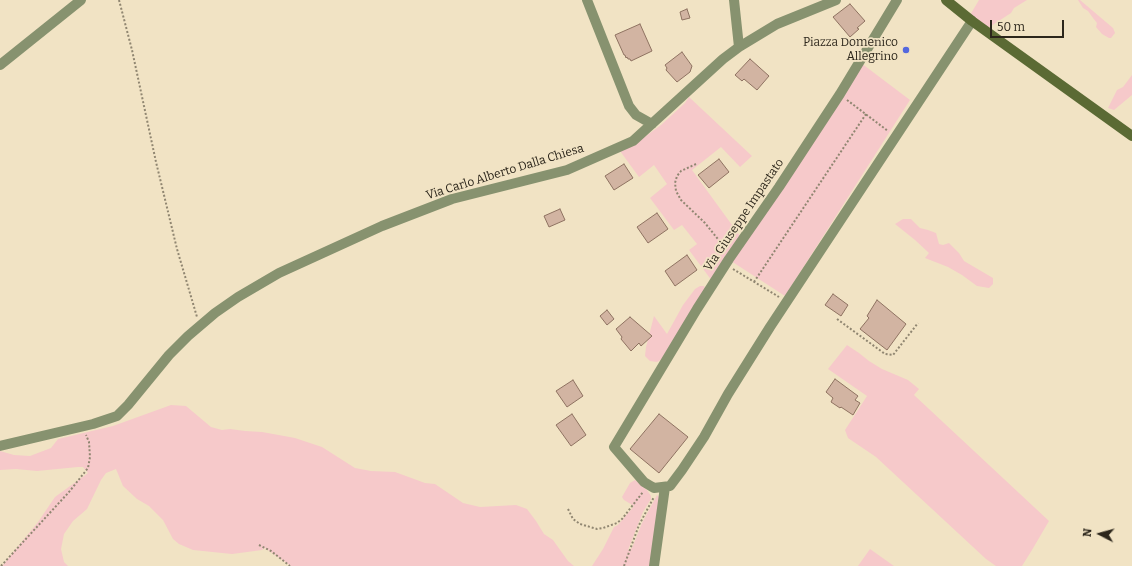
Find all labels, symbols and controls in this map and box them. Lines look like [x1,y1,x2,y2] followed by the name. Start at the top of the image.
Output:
[992,12,1066,38] scale bar
[997,20,1025,34] text: 50 m
[803,36,898,64] place label: Piazza Domenico Allegrino
[901,45,911,55] marker: Piazza Domenico Allegrino
[424,141,586,203] street label: Via Carlo Alberto Dalla Chiesa
[701,156,787,274] street label: Via Giuseppe Impastato
[1080,514,1120,554] north arrow
[1081,528,1094,538] text: N

